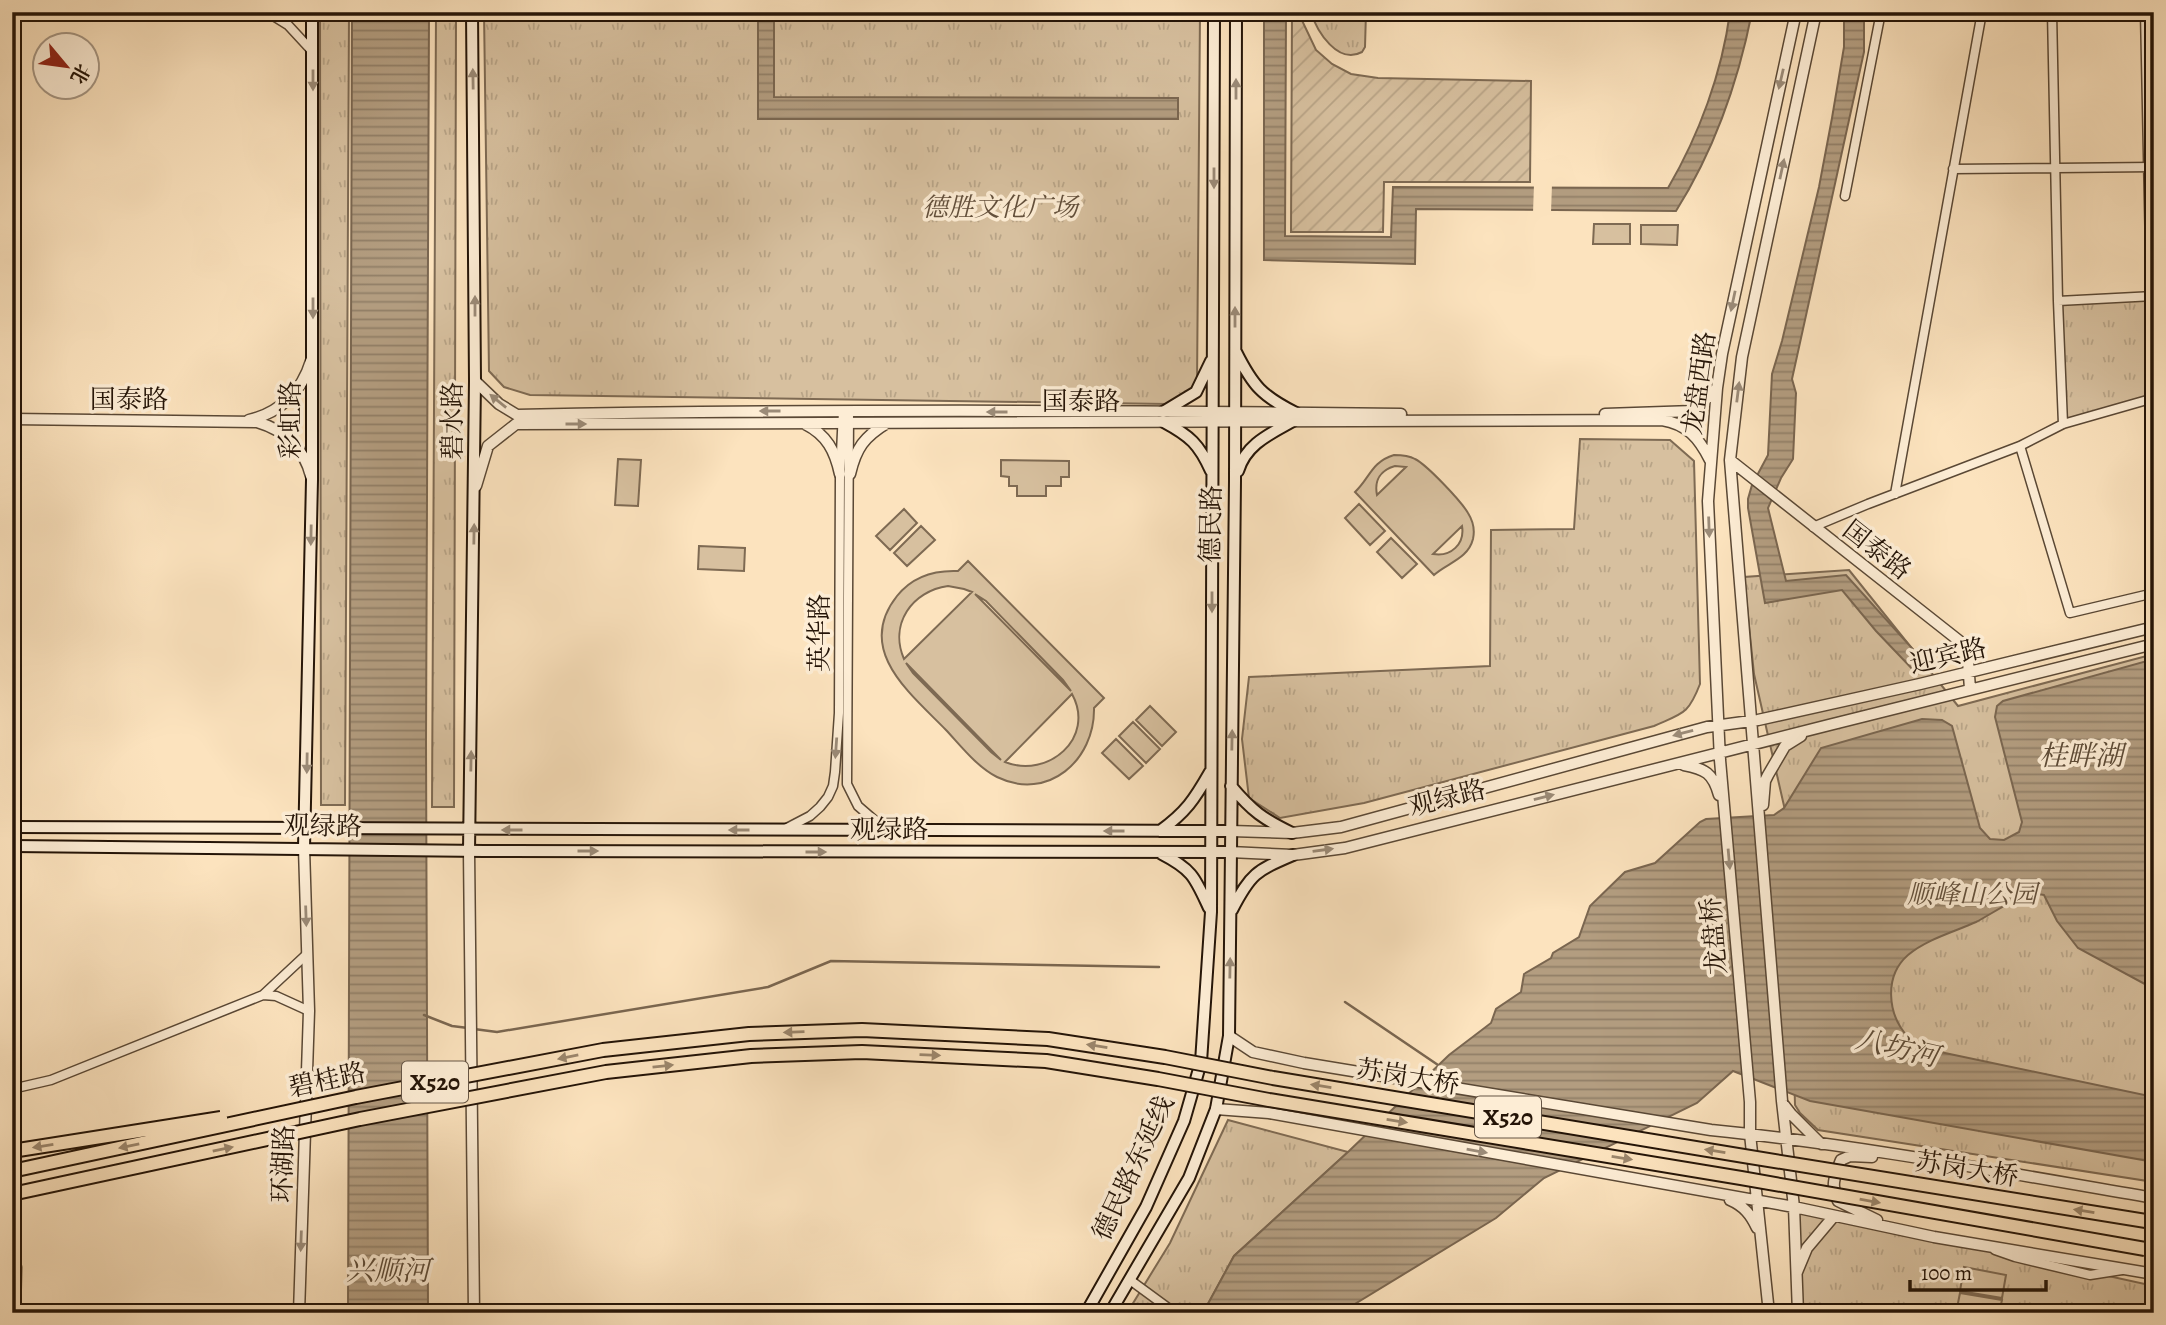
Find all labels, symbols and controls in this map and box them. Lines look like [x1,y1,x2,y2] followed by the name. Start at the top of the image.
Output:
[32,32,102,102] north arrow
[64,59,96,88] text: 北
[467,68,479,90] one-way arrow
[1775,68,1786,90] one-way arrow
[307,70,319,92] one-way arrow
[1230,78,1242,100] one-way arrow
[1776,158,1787,180] one-way arrow
[1208,168,1220,190] one-way arrow
[922,190,1080,225] park label: 德胜文化广场
[1728,290,1739,312] one-way arrow
[469,295,481,317] one-way arrow
[307,297,319,319] one-way arrow
[1229,306,1241,328] one-way arrow
[1674,329,1724,437] street label: 龙盘西路
[273,381,308,459] street label: 彩虹路
[1732,381,1743,403] one-way arrow
[90,382,168,417] street label: 国泰路
[435,382,470,460] street label: 碧水路
[1042,384,1120,419] street label: 国泰路
[489,394,507,409] one-way arrow
[759,405,781,417] one-way arrow
[986,406,1008,418] one-way arrow
[565,418,587,430] one-way arrow
[1193,485,1229,563] street label: 德民路
[1835,512,1919,588] street label: 国泰路
[1704,516,1715,538] one-way arrow
[468,523,480,545] one-way arrow
[305,525,317,547] one-way arrow
[1206,591,1218,613] one-way arrow
[802,594,837,672] street label: 英华路
[1906,630,1990,682] street label: 迎宾路
[1226,729,1237,751] one-way arrow
[1672,729,1693,739] one-way arrow
[2039,737,2128,775] water label: 桂畔湖
[830,738,841,760] one-way arrow
[465,750,476,772] one-way arrow
[301,752,313,774] one-way arrow
[1405,772,1489,824] street label: 观绿路
[1533,791,1555,802] one-way arrow
[284,808,362,844] street label: 观绿路
[850,812,928,847] street label: 观绿路
[500,824,522,836] one-way arrow
[728,824,750,836] one-way arrow
[1102,825,1124,837] one-way arrow
[577,845,599,857] one-way arrow
[1312,845,1334,856] one-way arrow
[805,846,827,858] one-way arrow
[1724,848,1735,870] one-way arrow
[1907,877,2041,912] park label: 顺峰山公园
[1693,896,1735,976] street label: 龙盘桥
[301,905,312,927] one-way arrow
[1224,957,1236,979] one-way arrow
[1852,1020,1947,1077] water label: 八坊河
[783,1027,805,1038] one-way arrow
[1086,1041,1108,1052] one-way arrow
[919,1050,941,1061] one-way arrow
[557,1051,579,1062] one-way arrow
[1354,1052,1462,1102] street label: 苏岗大桥
[285,1055,369,1105] street label: 碧桂路
[652,1060,674,1071] one-way arrow
[402,1062,468,1102] road number: X520
[1310,1080,1332,1091] one-way arrow
[1084,1090,1182,1246] street label: 德民路东延线
[1475,1097,1541,1138] road number: X520
[1387,1116,1409,1127] one-way arrow
[264,1124,302,1204] street label: 环湖路
[118,1140,140,1151] one-way arrow
[32,1141,54,1152] one-way arrow
[212,1143,234,1154] one-way arrow
[1913,1144,2021,1194] street label: 苏岗大桥
[1704,1145,1726,1156] one-way arrow
[1466,1146,1488,1157] one-way arrow
[1611,1153,1633,1164] one-way arrow
[1859,1196,1881,1207] one-way arrow
[2073,1205,2095,1216] one-way arrow
[296,1231,307,1253] one-way arrow
[1910,1248,2047,1292] scale bar
[346,1252,435,1290] water label: 兴顺河
[1921,1259,1972,1287] text: 100 m

